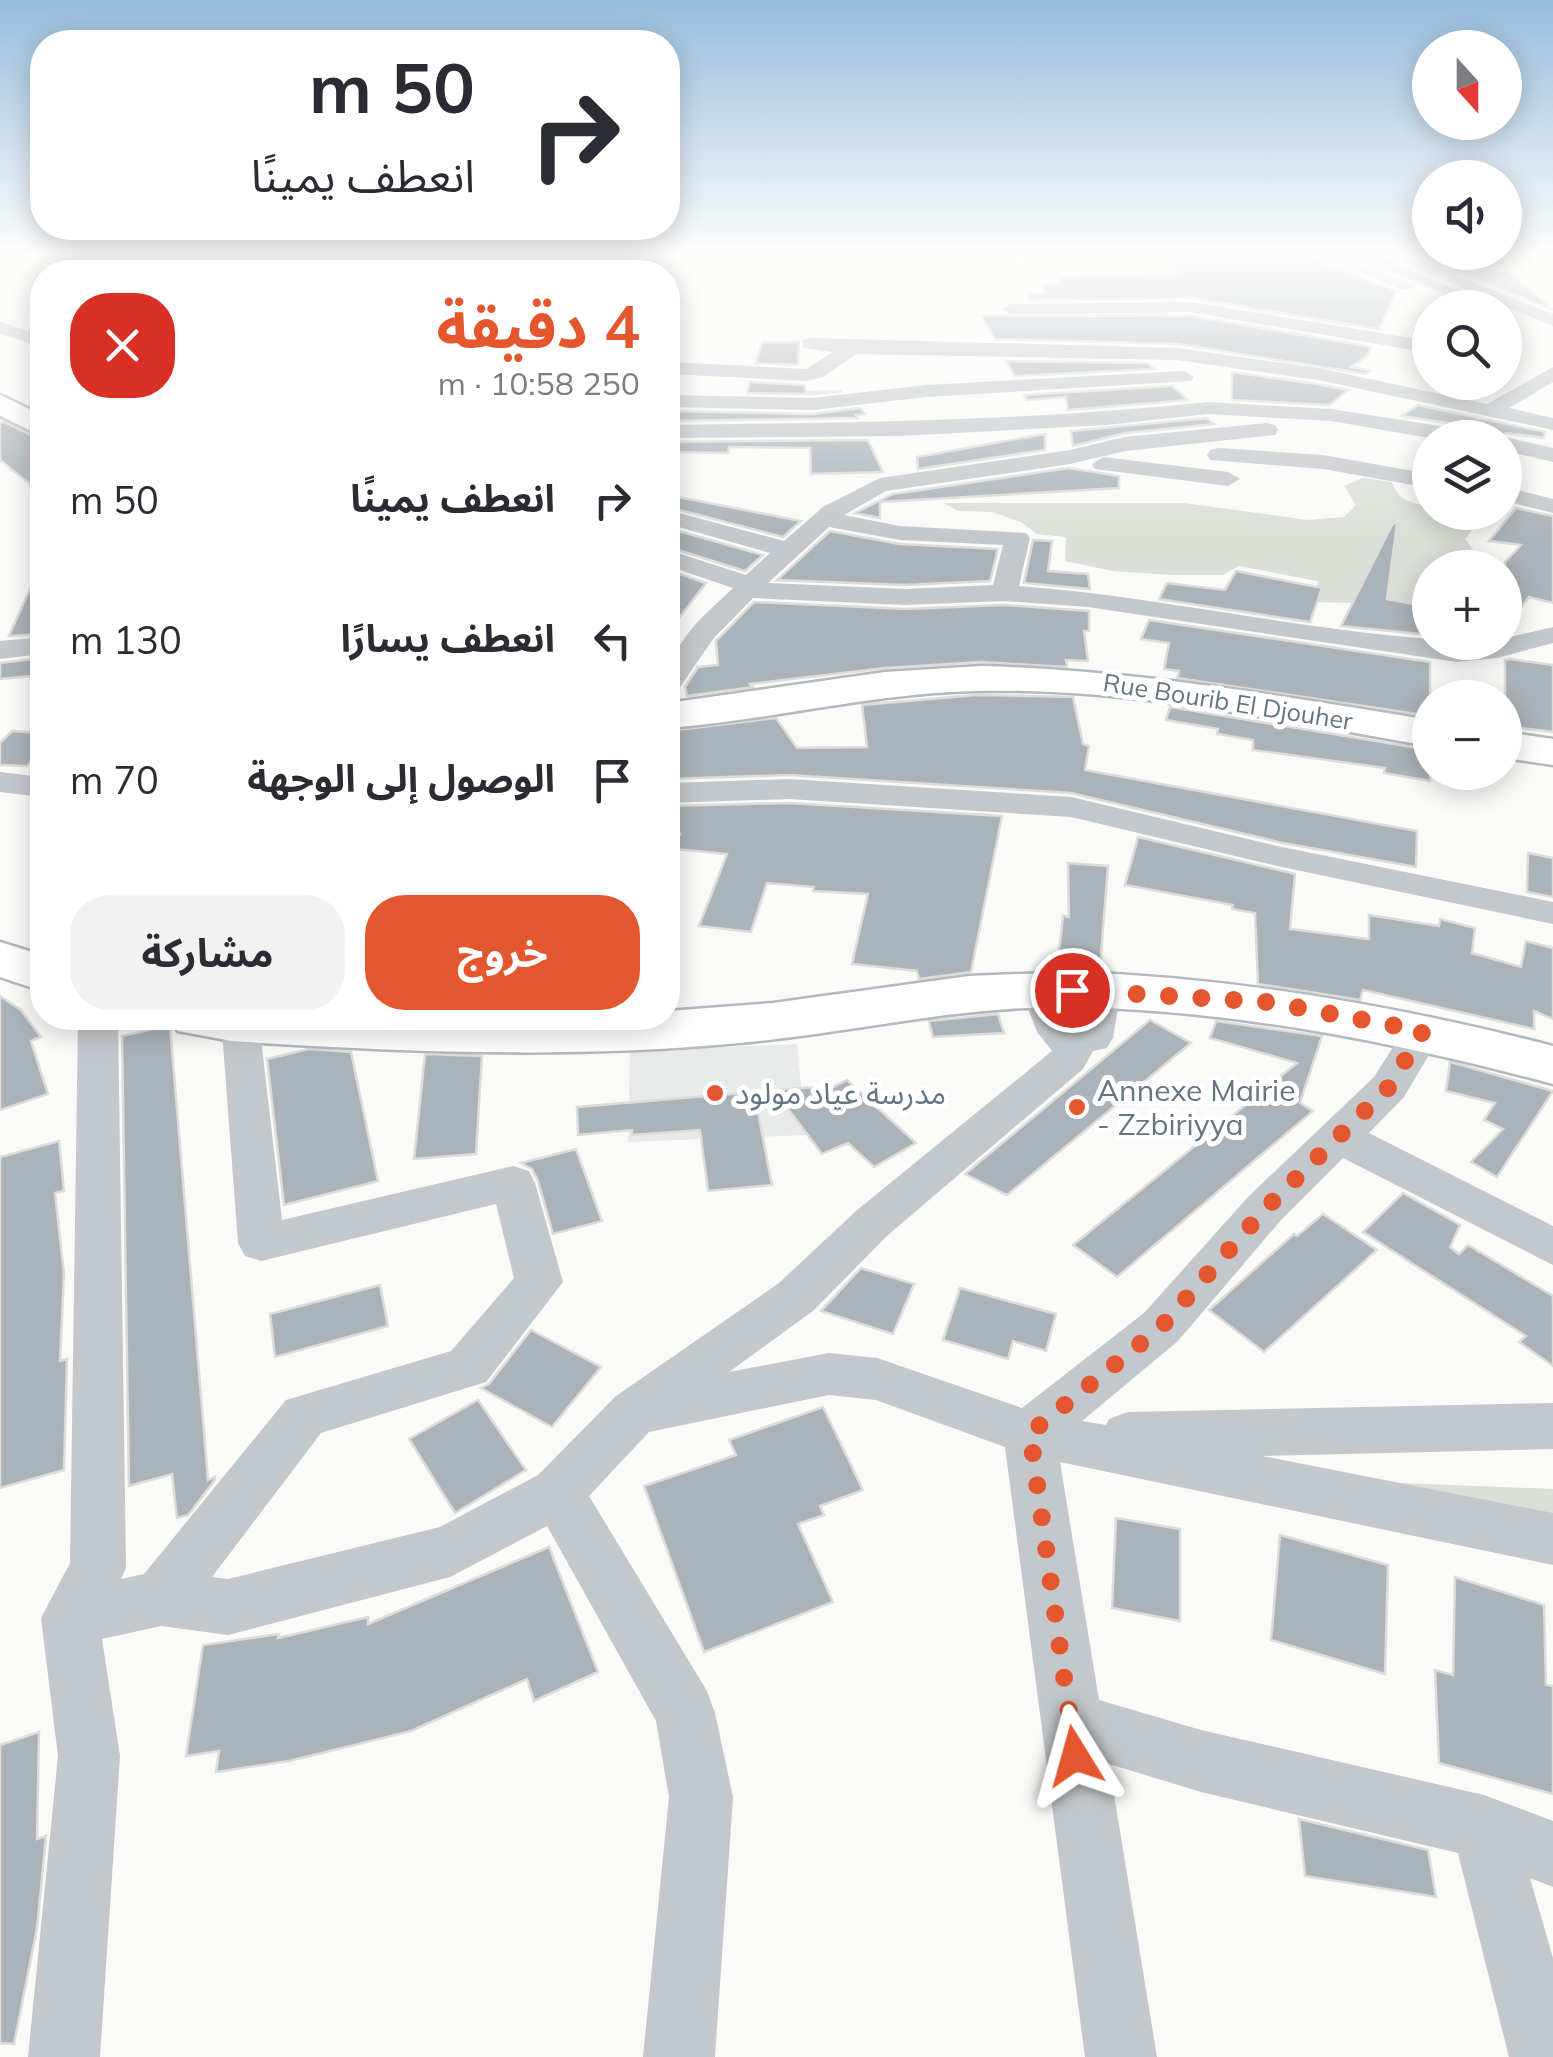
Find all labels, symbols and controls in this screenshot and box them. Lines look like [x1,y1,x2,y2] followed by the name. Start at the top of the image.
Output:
[1412,30,1522,140] north arrow
[1412,30,1522,790] map controls
[309,43,475,131] text: 50 m
[510,70,640,200] icon: right
[251,147,475,203] text: انعطف يمينًا
[1412,160,1522,270] button: sound
[437,288,640,363] text: 4 دقيقة
[1412,290,1522,400] button: search
[70,293,175,398] button: close
[438,363,640,403] text: 250 m · 10:58
[1412,420,1522,530] button: layers
[585,473,640,528] icon: right
[350,474,555,522] text: انعطف يمينًا
[70,476,159,524] text: 50 m
[1412,550,1522,660] button: +
[585,613,640,668] icon: left
[340,614,555,662] text: انعطف يسارًا
[70,616,182,664] text: 130 m
[1101,666,1355,736] street label: Rue Bourib El Djouher
[1412,680,1522,790] button: −
[585,753,640,808] icon: arrive
[247,754,555,802] text: الوصول إلى الوجهة
[70,756,159,804] text: 70 m
[70,895,345,1010] button: مشاركة
[365,895,640,1010] button: خروج
[1030,948,1115,1033] pin
[1045,963,1100,1018] icon: arrive
[1097,1071,1296,1143] place label: Annexe Mairie - Zzbiriyya
[735,1074,946,1112] place label: مدرسة عياد مولود
[704,1082,726,1104] marker: مدرسة عياد مولود
[1066,1096,1088,1118] marker: Annexe Mairie - Zzbiriyya
[1023,1704,1127,1808] position arrow

